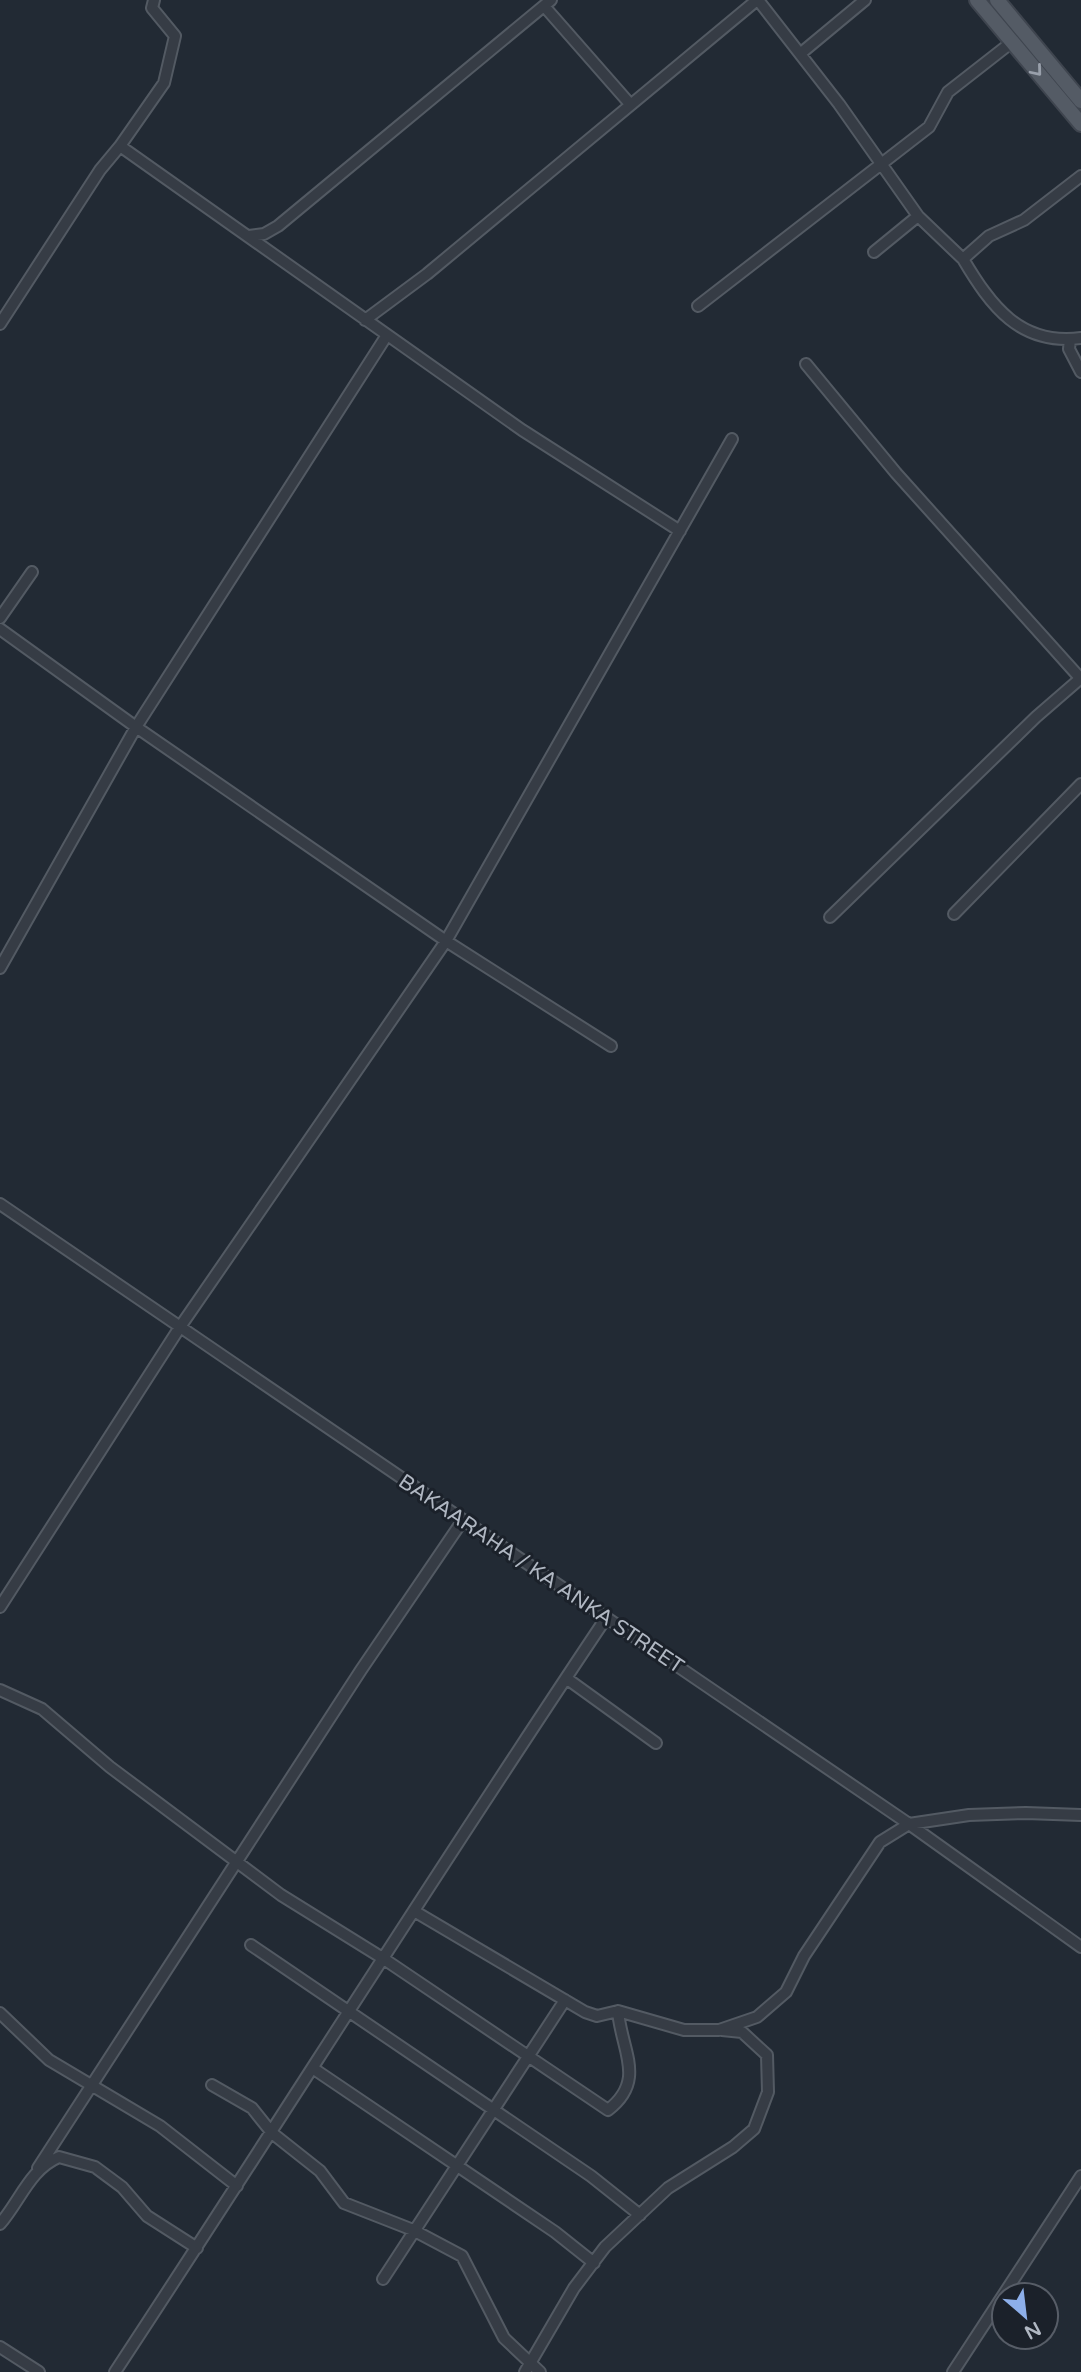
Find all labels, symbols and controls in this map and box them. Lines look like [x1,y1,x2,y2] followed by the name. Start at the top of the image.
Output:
[1028,63,1041,76] one-way arrow
[394,1469,689,1679] street label: BAKAARAHA / KA ANKA STREET
[990,2281,1060,2351] north arrow
[1021,2317,1044,2343] text: N

